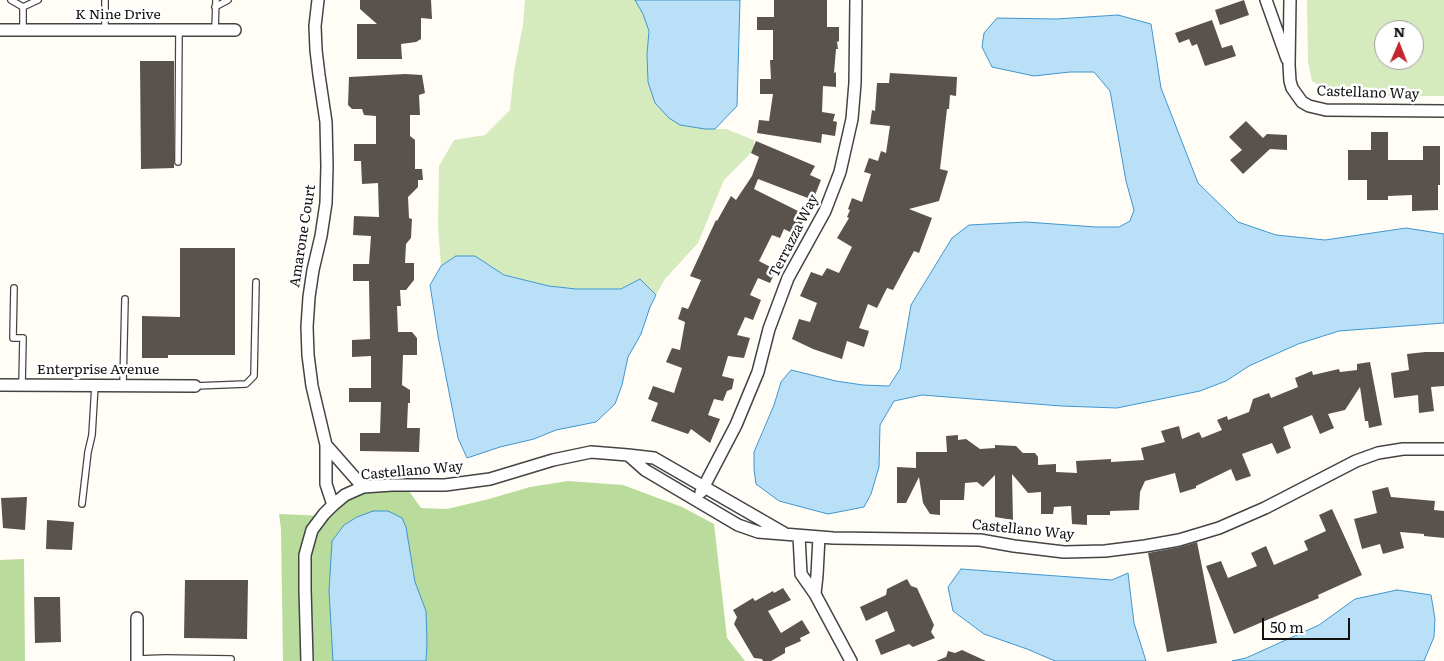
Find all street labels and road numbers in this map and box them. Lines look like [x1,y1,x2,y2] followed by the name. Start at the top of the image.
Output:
[75,7,161,23] street label: K Nine Drive
[1316,83,1420,103] street label: Castellano Way
[287,183,319,289] street label: Amarone Court
[766,192,822,280] street label: Terrazza Way
[37,362,159,378] street label: Enterprise Avenue
[360,458,464,484] street label: Castellano Way
[971,516,1075,544] street label: Castellano Way

